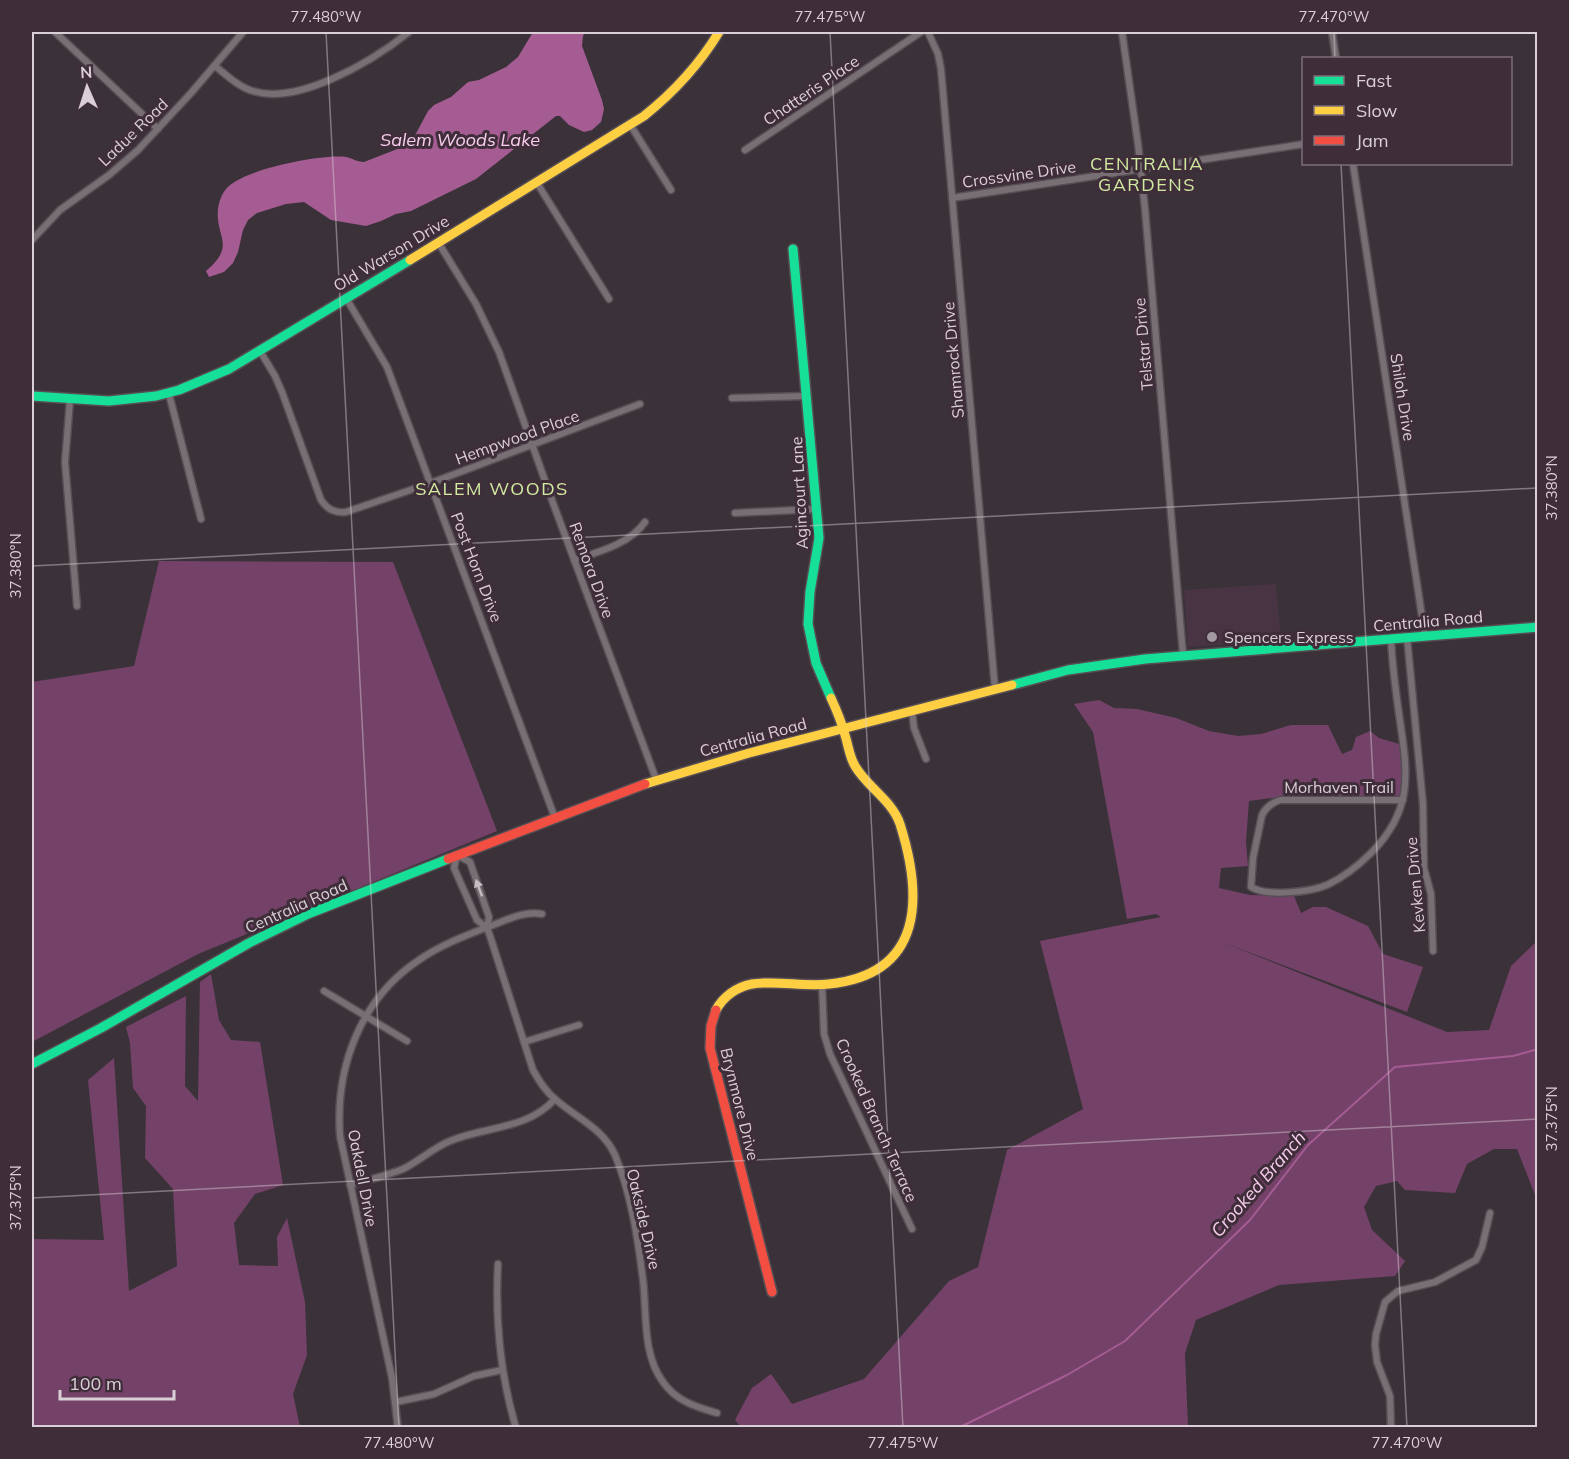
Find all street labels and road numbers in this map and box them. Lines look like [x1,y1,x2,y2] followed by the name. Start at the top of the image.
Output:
[759,51,863,129] street label: Chatteris Place
[94,94,172,170] street label: Ladue Road
[961,156,1077,192] street label: Crossvine Drive
[330,211,452,295] street label: Old Warson Drive
[1129,297,1157,391] street label: Telstar Drive
[938,301,968,419] street label: Shamrock Drive
[1386,352,1420,442] street label: Shiloh Drive
[452,405,582,469] street label: Hempwood Place
[786,436,812,550] street label: Agincourt Lane
[447,509,507,625] street label: Post Horn Drive
[565,519,619,621] street label: Remora Drive
[1372,606,1484,636] street label: Centralia Road
[697,713,809,761] street label: Centralia Road
[1284,777,1394,797] street label: Morhaven Trail
[1401,836,1429,934] street label: Kevken Drive
[242,874,350,938] street label: Centralia Road
[832,1035,922,1205] street label: Crooked Branch Terrace
[716,1046,764,1162] street label: Brynmore Drive
[344,1128,382,1228] street label: Oakdell Drive
[623,1167,665,1271] street label: Oakside Drive

